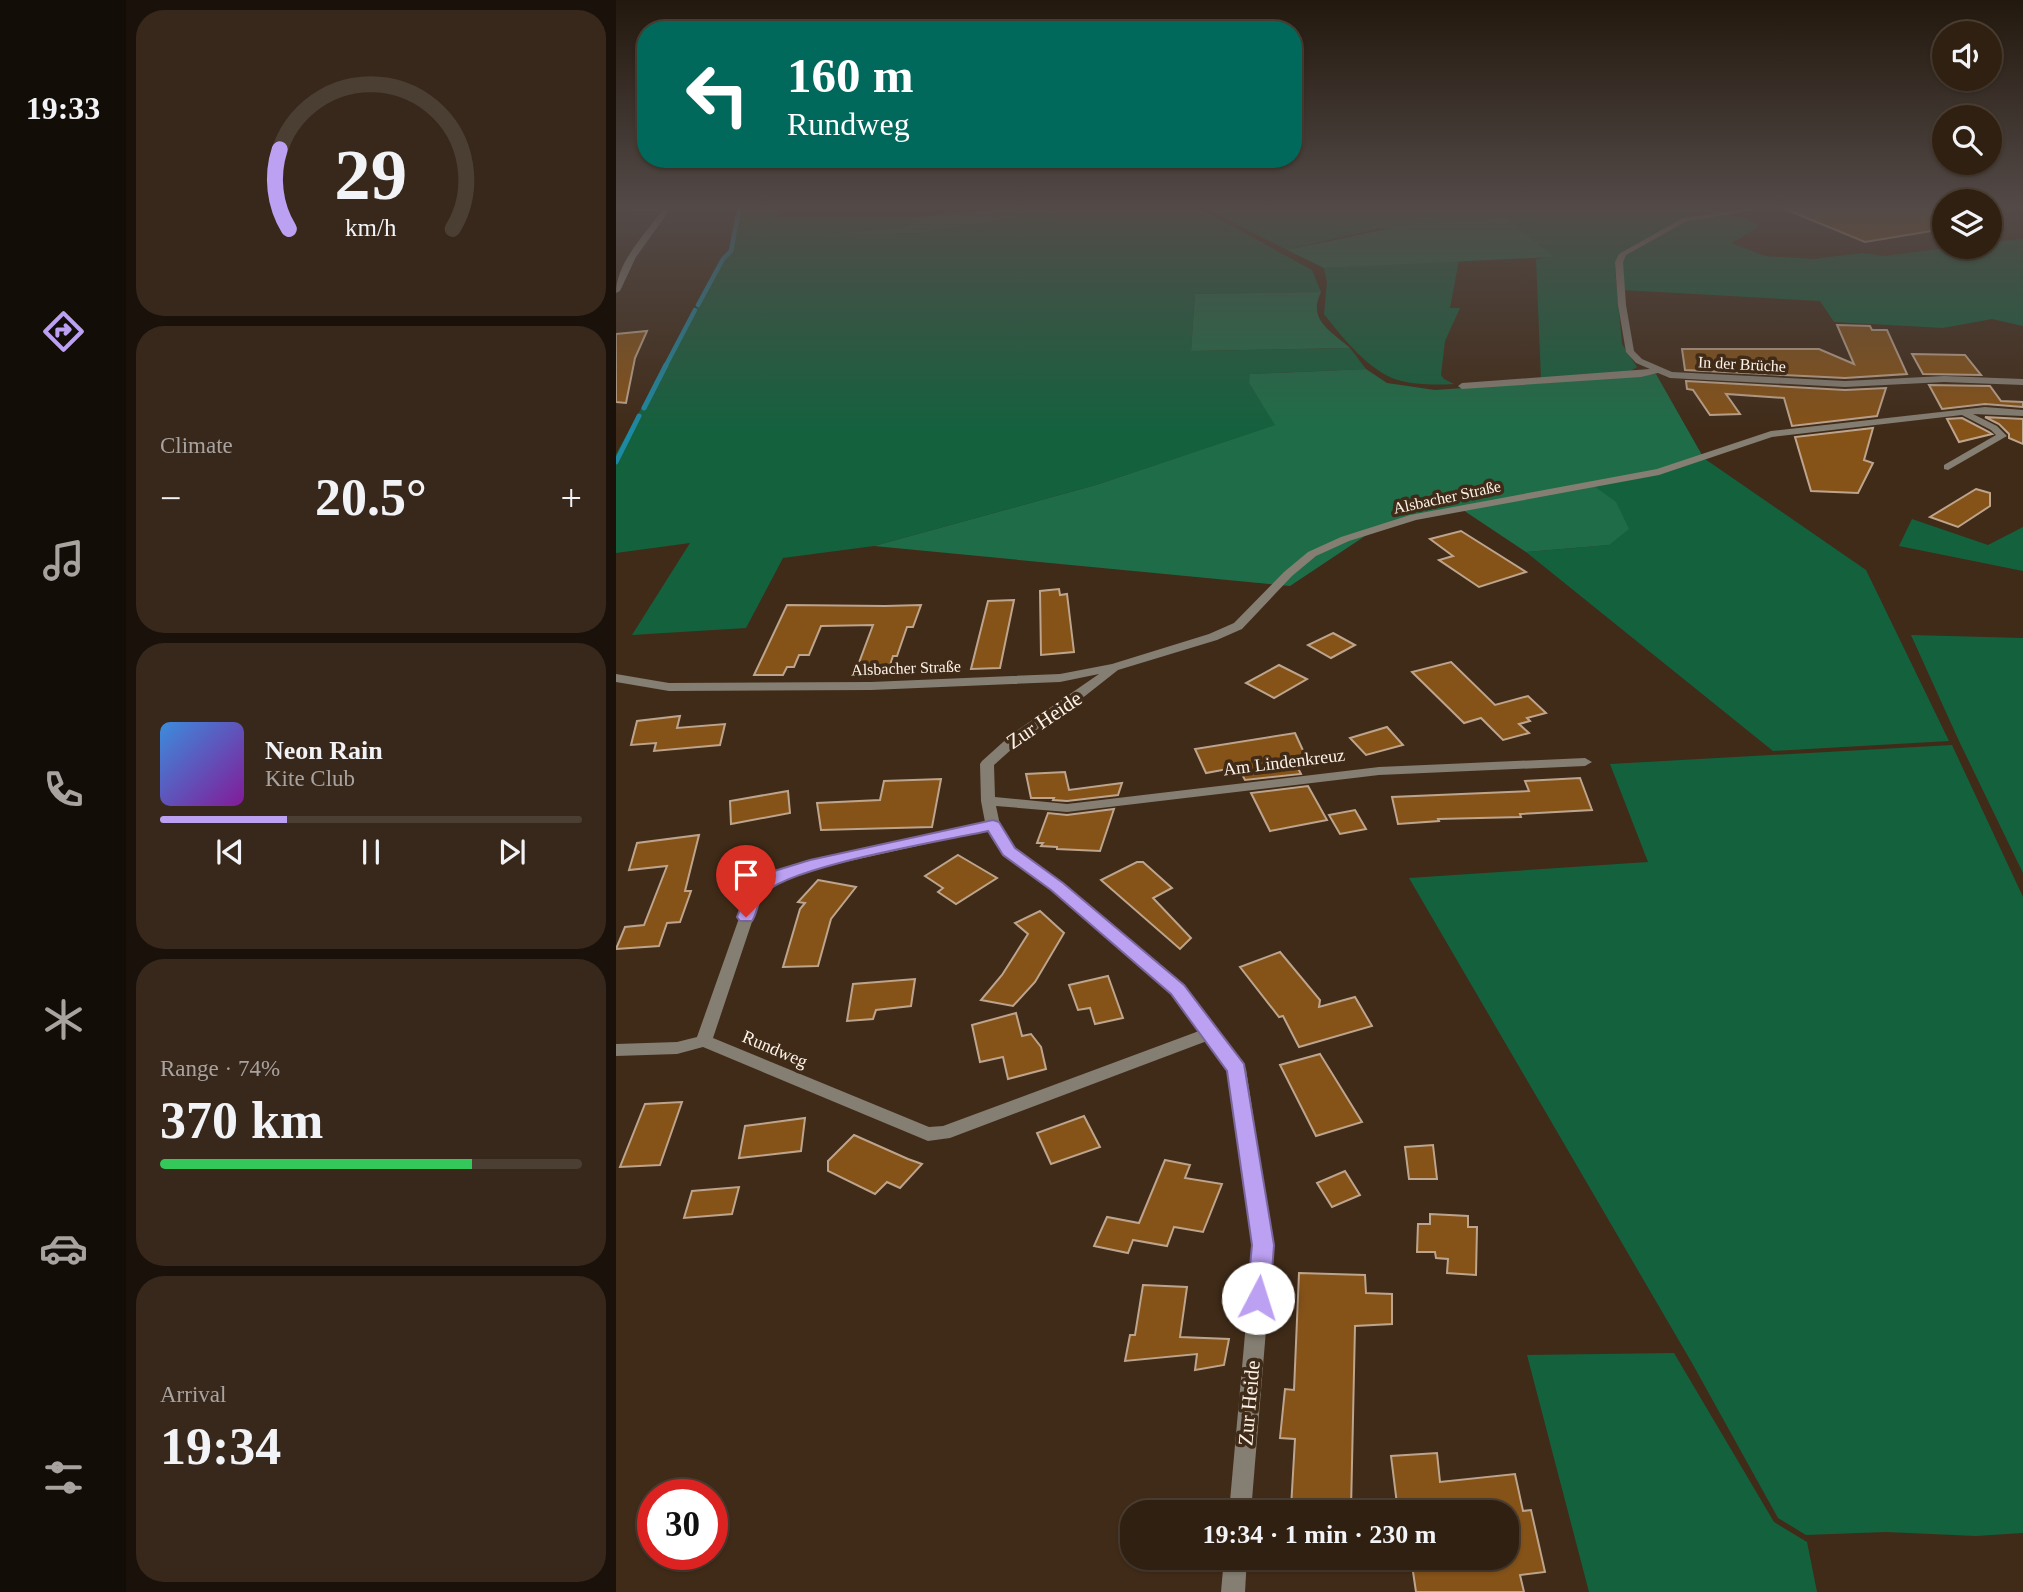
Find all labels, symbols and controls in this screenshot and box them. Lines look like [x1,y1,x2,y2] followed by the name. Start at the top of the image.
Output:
[1932,21,2002,259] map controls
[1932,21,2002,91] button: sound
[787,48,914,103] text: 160 m
[672,49,763,140] icon: left
[26,90,100,126] text: 19:33
[1932,105,2002,175] button: search
[787,106,910,142] text: Rundweg
[335,135,407,216] text: 29
[1932,189,2002,259] button: layers
[345,214,397,241] text: km/h
[39,307,88,356] icon: directions
[1698,353,1786,375] street label: In der Brüche
[160,433,233,458] text: Climate
[315,469,427,526] text: 20.5°
[160,477,181,519] text: −
[561,477,582,519] text: +
[1392,477,1502,517] street label: Alsbacher Straße
[39,536,88,585] icon: music
[851,658,961,678] street label: Alsbacher Straße
[1002,686,1086,754] street label: Zur Heide
[265,736,383,765] text: Neon Rain
[1222,745,1346,779] street label: Am Lindenkreuz
[39,765,88,814] icon: phone
[265,766,355,791] text: Kite Club
[211,833,249,871] icon: previous
[352,833,390,871] icon: pause
[493,833,531,871] icon: next
[716,845,776,917] pin
[727,856,765,894] icon: arrive
[39,995,88,1044] icon: climate
[739,1026,811,1072] street label: Rundweg
[160,1056,280,1081] text: Range · 74%
[160,1092,323,1149] text: 370 km
[39,1224,88,1273] icon: car
[1221,1261,1295,1335] position arrow
[1233,1359,1265,1447] street label: Zur Heide
[160,1382,226,1407] text: Arrival
[160,1418,281,1475] text: 19:34
[39,1453,88,1502] icon: filters
[637,1479,728,1570] speed limit sign: 30
[1203,1520,1437,1549] text: 19:34 · 1 min · 230 m

